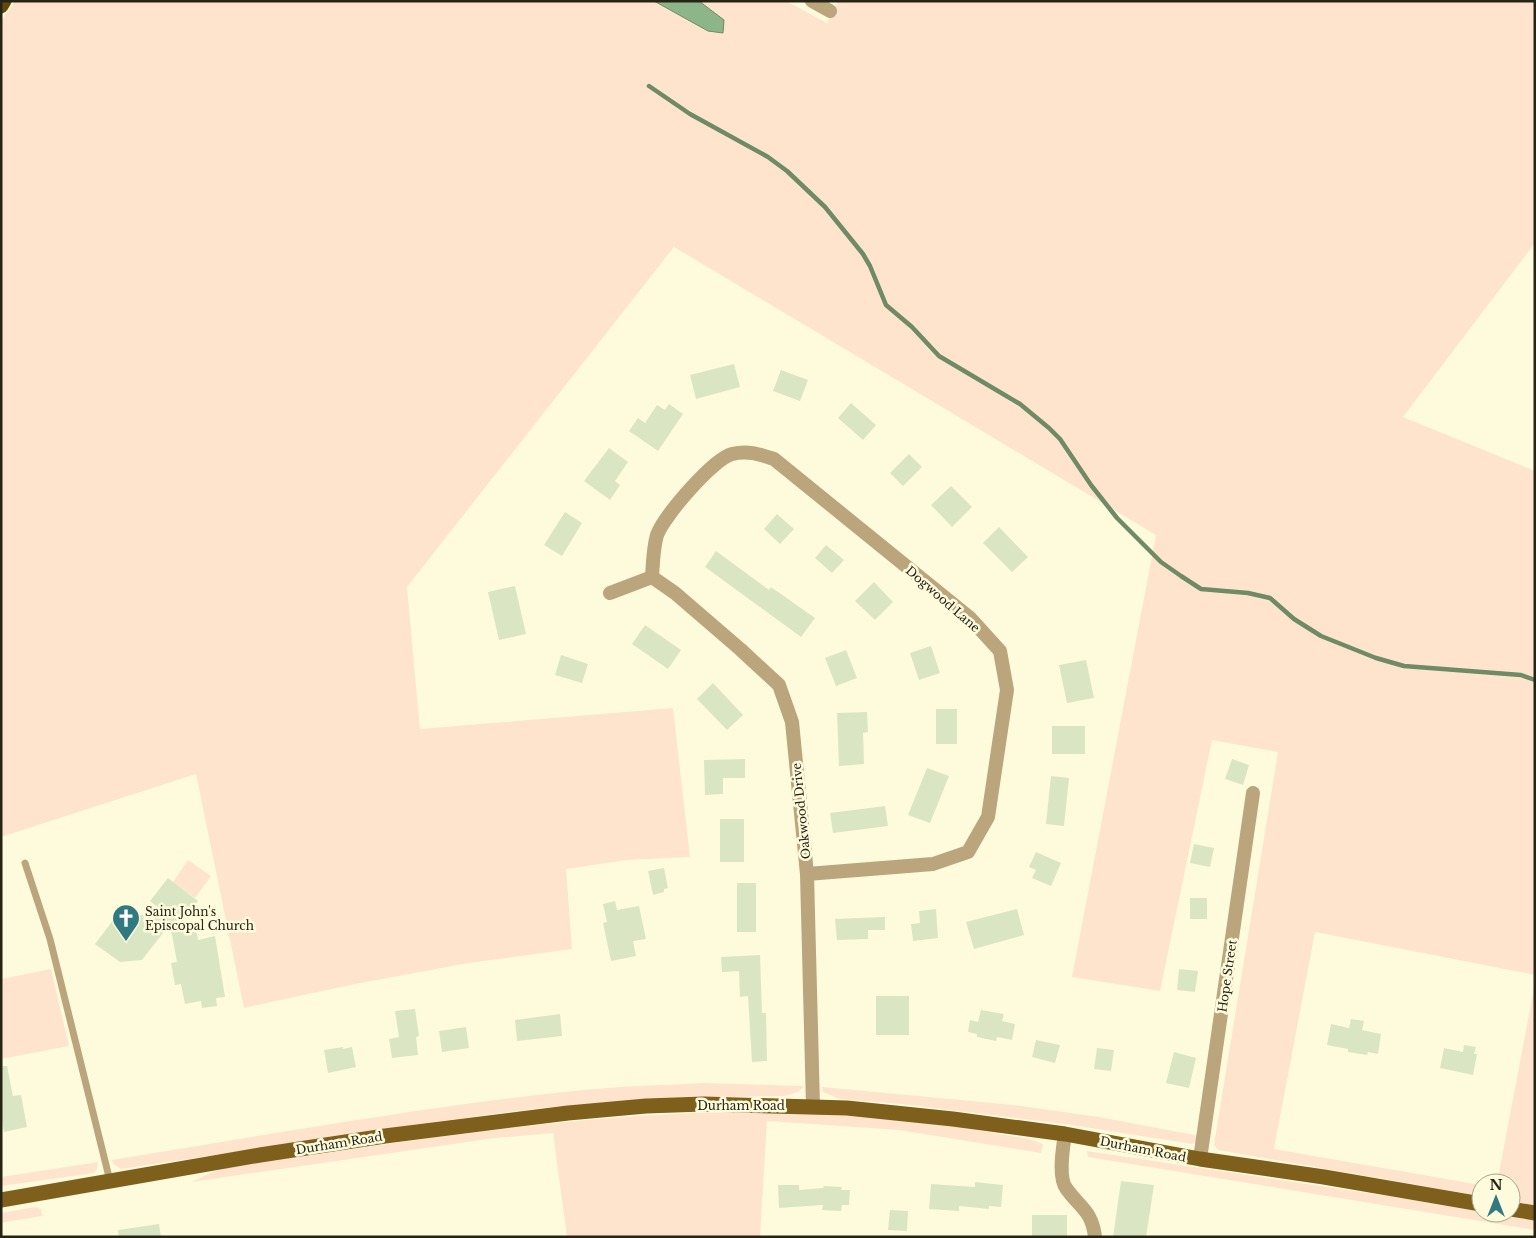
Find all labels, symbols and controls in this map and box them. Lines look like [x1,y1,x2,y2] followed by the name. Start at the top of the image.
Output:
[903,563,983,635] street label: Dogwood Lane
[788,762,814,860] street label: Oakwood Drive
[111,903,141,942] church icon: Saint John's Episcopal Church
[145,904,254,933] place label: Saint John's Episcopal Church
[1214,938,1240,1013] street label: Hope Street
[697,1098,785,1113] street label: Durham Road
[295,1129,383,1157] street label: Durham Road
[1099,1133,1187,1165] street label: Durham Road
[1471,1173,1521,1223] north arrow
[1489,1176,1503,1194] text: N

